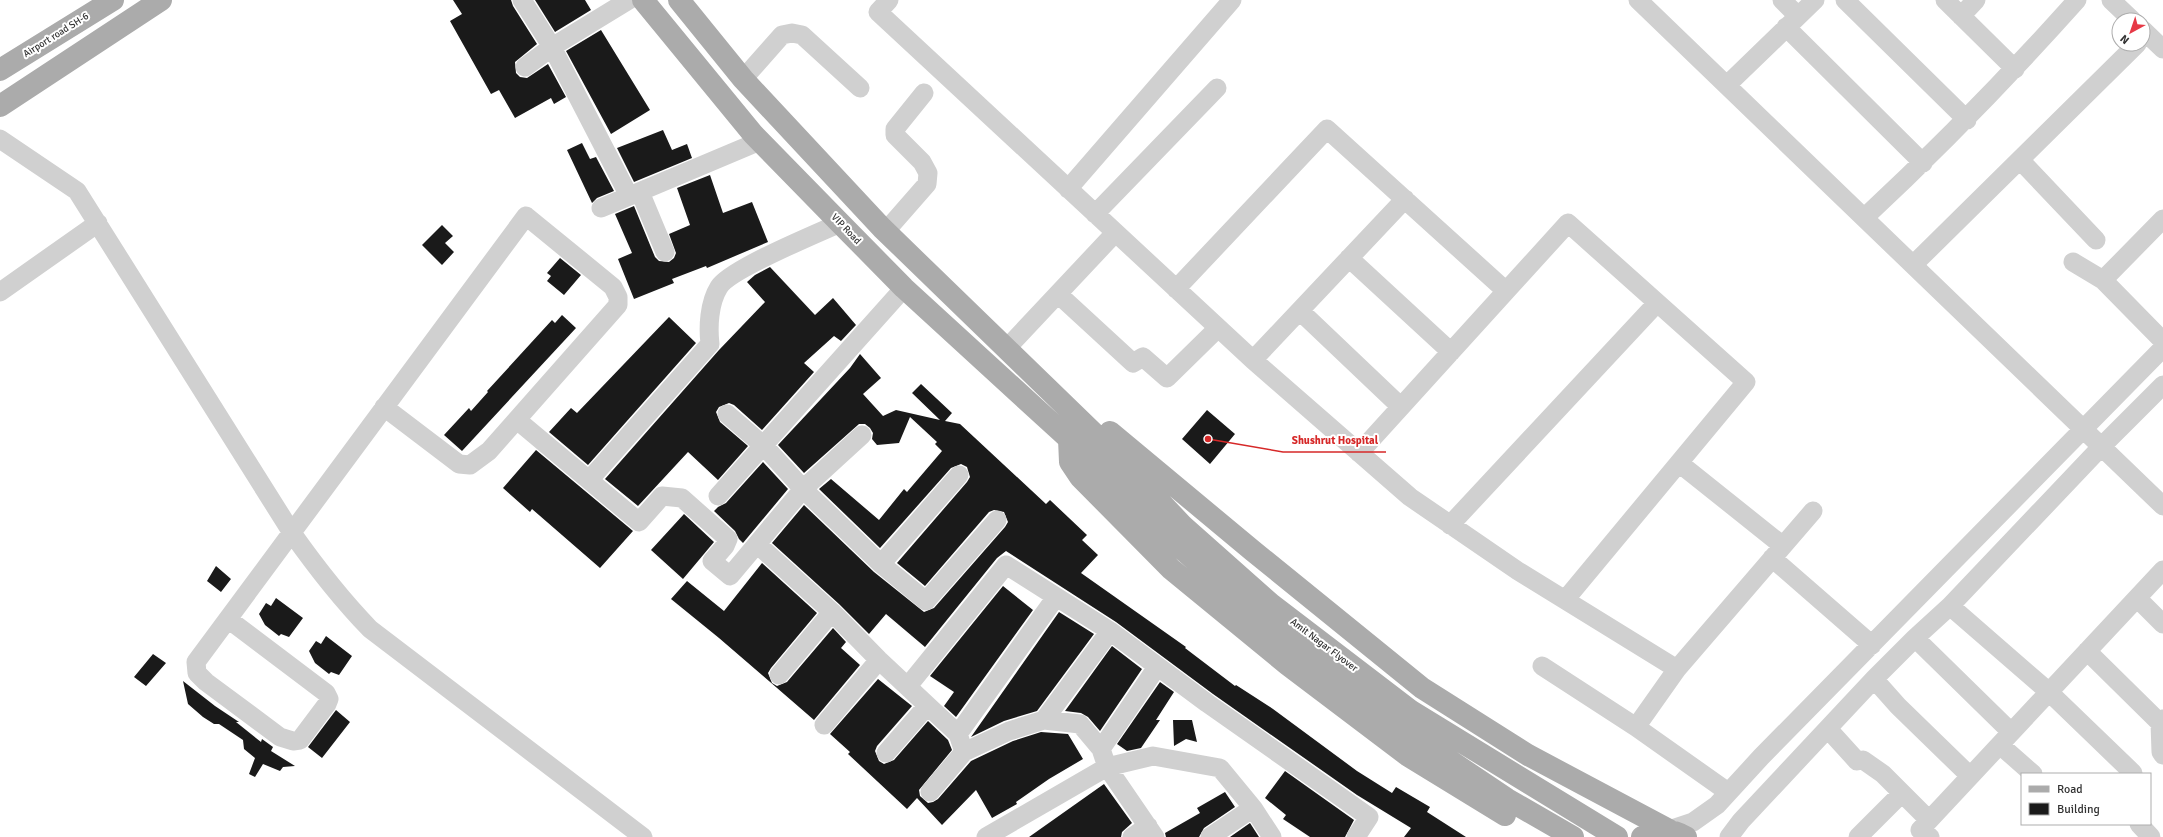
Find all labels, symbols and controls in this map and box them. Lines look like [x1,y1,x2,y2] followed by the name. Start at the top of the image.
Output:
[21,10,91,60] street label: Airport road SH-6
[2111,12,2151,52] north arrow
[2118,32,2132,47] text: N
[828,211,864,247] street label: VIP Road
[1283,429,1386,452] callout: Shushrut Hospital
[1292,434,1379,447] text: Shushrut Hospital
[1288,616,1360,674] street label: Amit Nagar Flyover
[2021,773,2151,825] legend
[2057,782,2083,797] text: Road
[2057,802,2100,817] text: Building

